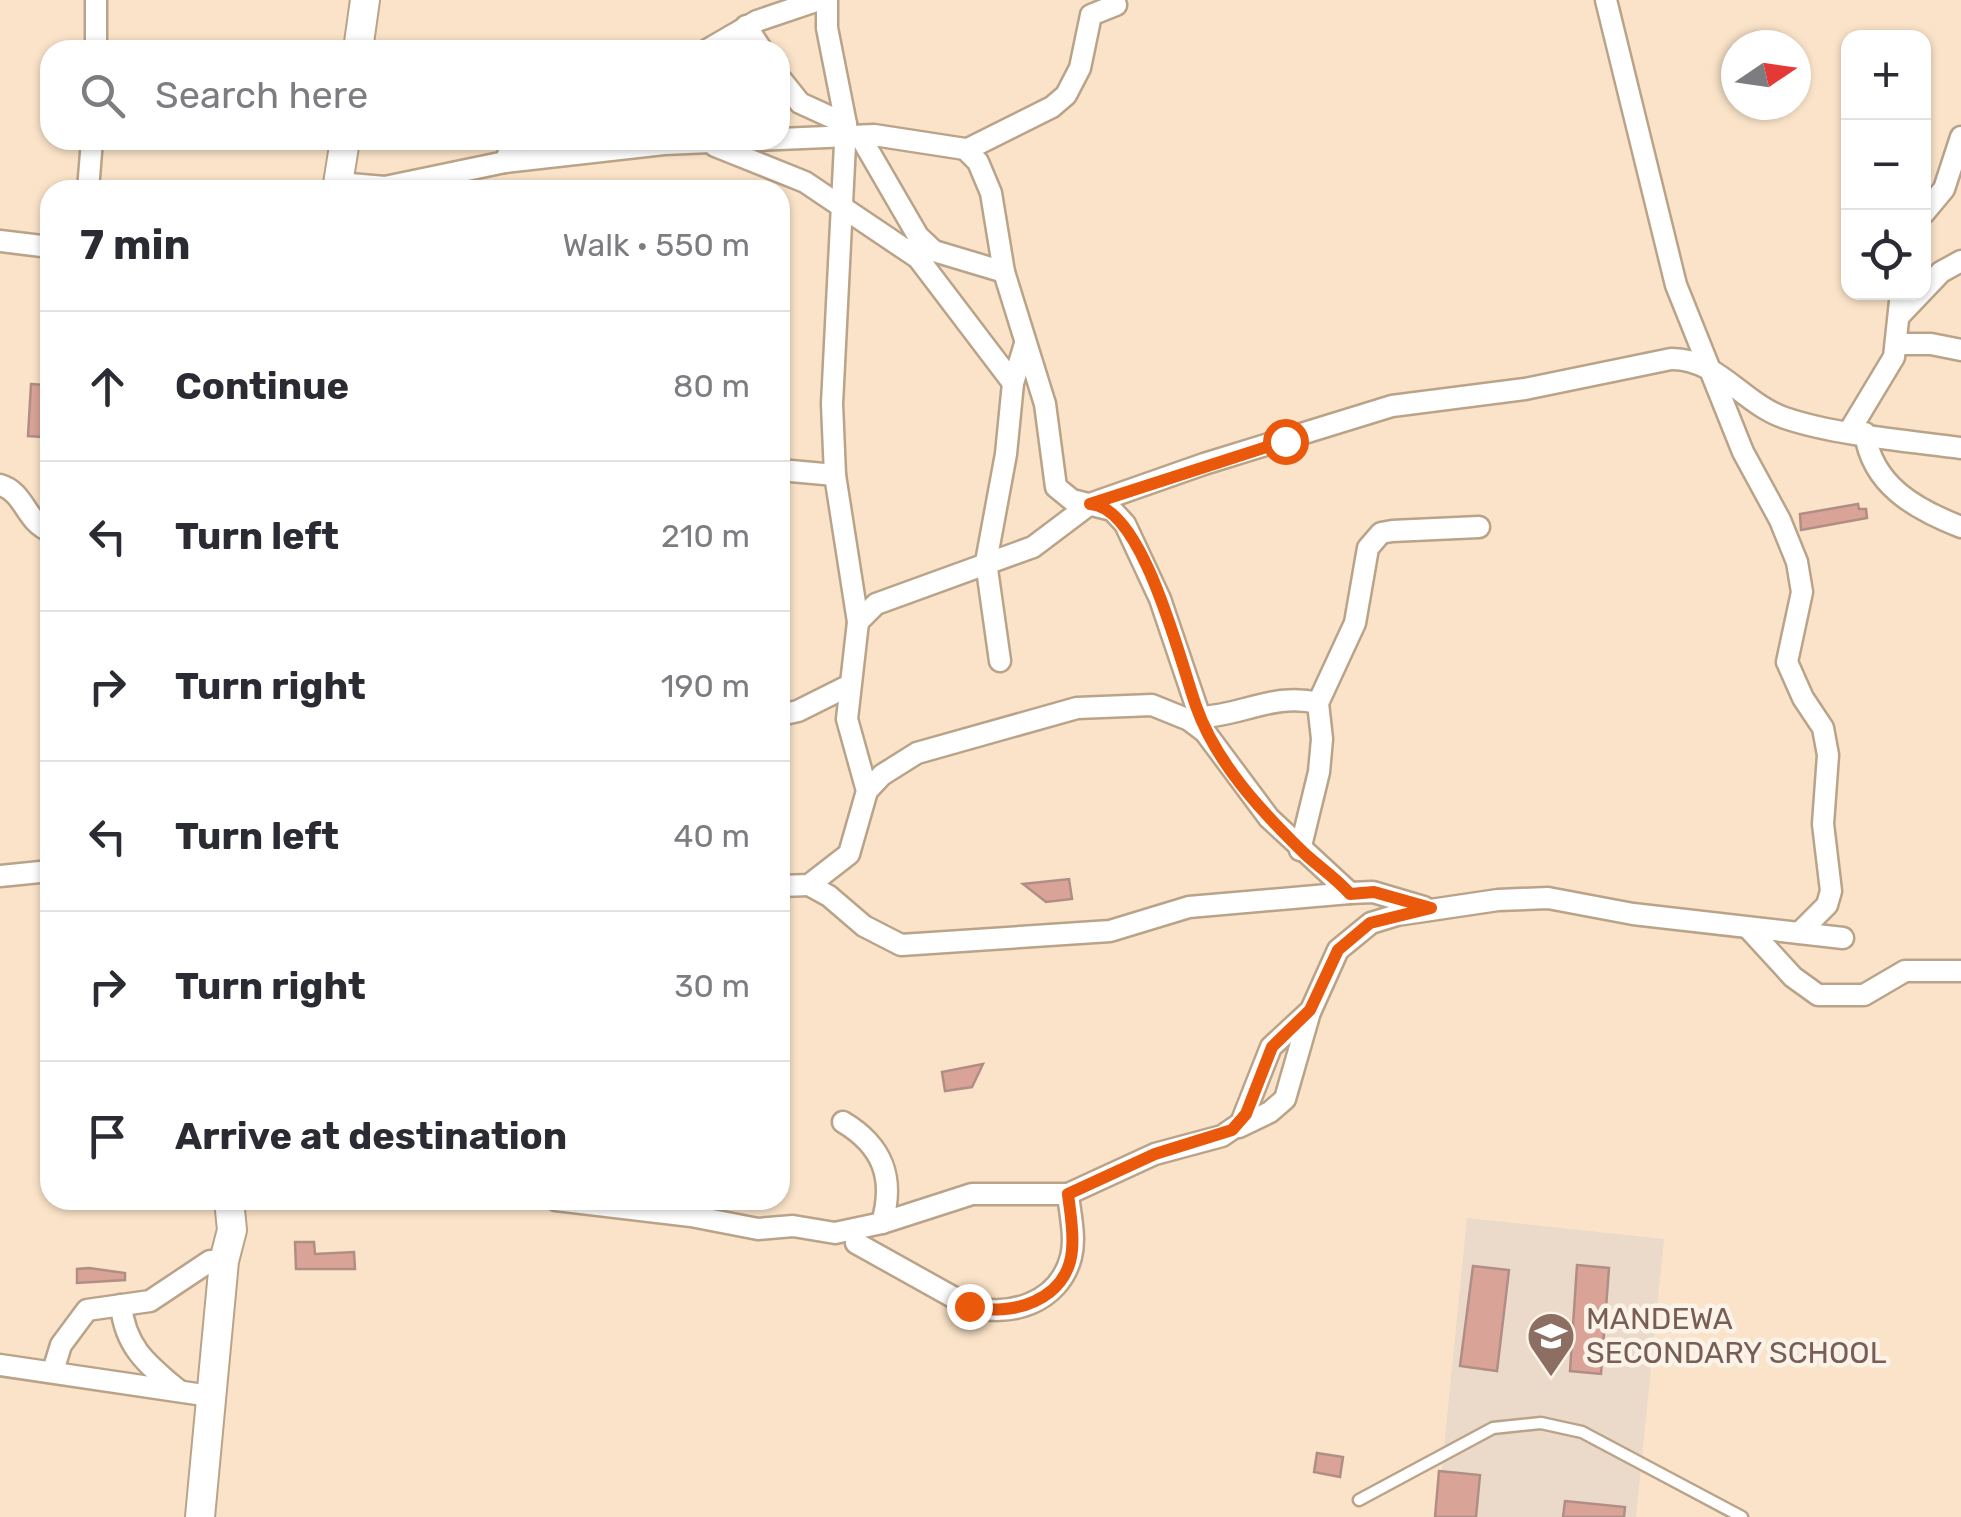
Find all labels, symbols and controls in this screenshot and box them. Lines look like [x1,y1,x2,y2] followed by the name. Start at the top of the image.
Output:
[1721,30,1811,120] north arrow
[1841,30,1931,300] map controls
[1841,30,1931,120] button: +
[40,40,790,150] search box
[75,68,130,123] icon: search
[155,72,368,118] text: Search here
[1841,120,1931,210] button: −
[1841,210,1931,300] button: locate
[80,220,191,270] text: 7 min
[563,226,750,264] text: Walk · 550 m
[80,359,135,414] icon: ahead
[175,363,349,409] text: Continue
[673,367,750,405] text: 80 m
[1263,419,1309,465] route start
[80,509,135,564] icon: left
[175,513,339,559] text: Turn left
[661,517,750,555] text: 210 m
[80,659,135,714] icon: right
[175,663,366,709] text: Turn right
[661,667,750,705] text: 190 m
[80,809,135,864] icon: left
[175,813,339,859] text: Turn left
[674,817,750,855] text: 40 m
[80,959,135,1014] icon: right
[175,963,366,1009] text: Turn right
[674,967,750,1005] text: 30 m
[80,1109,135,1164] icon: arrive
[175,1113,567,1159] text: Arrive at destination
[947,1284,993,1330] route end
[1586,1301,1887,1371] place label: MANDEWA SECONDARY SCHOOL
[1525,1310,1577,1378] school or university icon: MANDEWA SECONDARY SCHOOL

